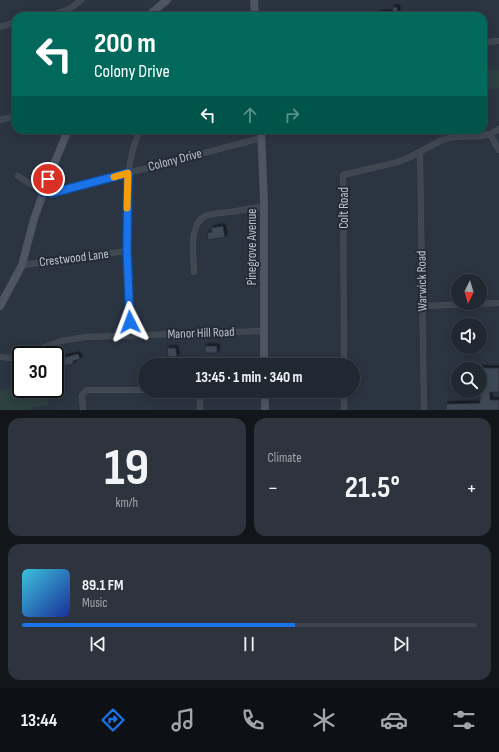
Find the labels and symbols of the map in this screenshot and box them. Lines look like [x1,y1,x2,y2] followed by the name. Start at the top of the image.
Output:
[147,145,203,175] street label: Colony Drive
[31,162,65,196] pin
[336,187,352,229] street label: Colt Road
[244,209,260,285] street label: Pinegrove Avenue
[38,246,110,270] street label: Crestwood Lane
[413,251,431,311] street label: Warwick Road
[451,274,487,310] north arrow
[109,301,151,343] position arrow
[167,324,235,342] street label: Manor Hill Road
[12,346,64,398] speed limit sign: 30

